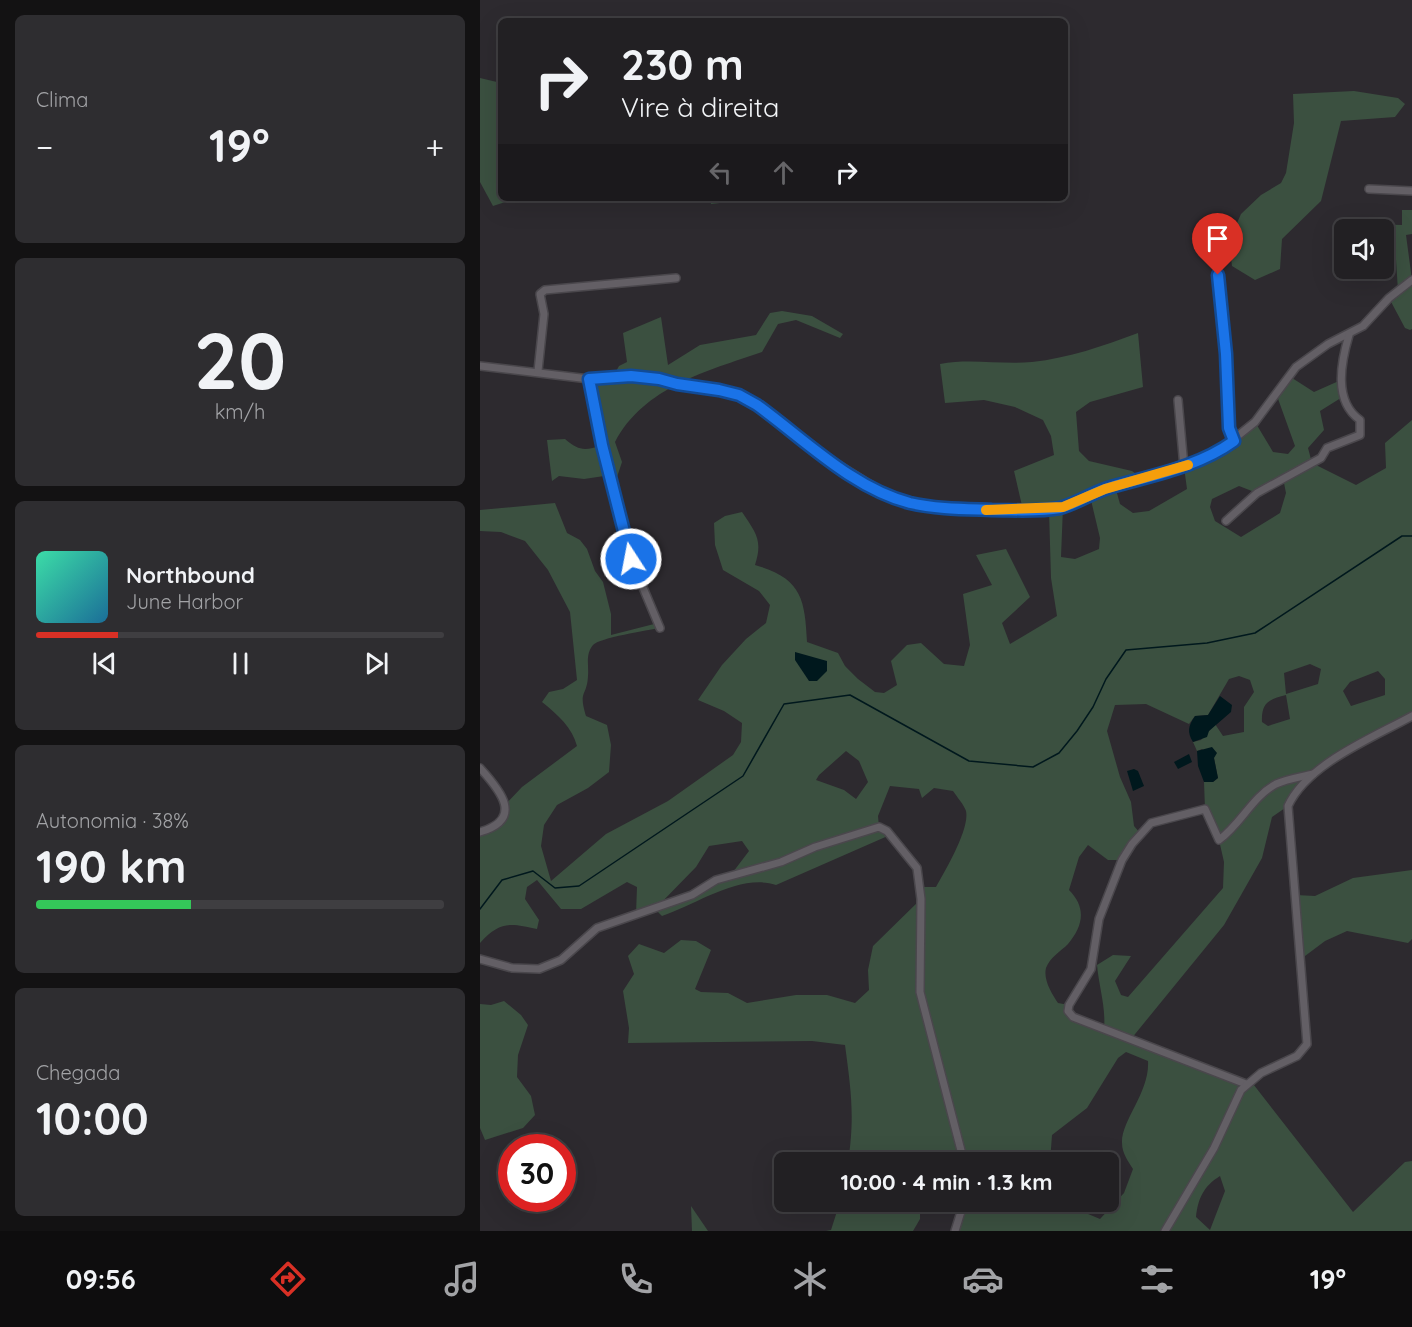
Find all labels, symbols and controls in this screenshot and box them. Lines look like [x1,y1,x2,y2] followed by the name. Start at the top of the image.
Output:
[621,38,744,91] text: 230 m
[522,42,600,120] icon: right
[36,87,88,112] text: Clima
[621,90,779,124] text: Vire à direita
[209,117,270,173] text: 19°
[36,126,53,167] text: −
[425,126,444,167] text: +
[704,156,737,189] icon: left
[767,156,800,189] icon: ahead
[830,156,863,189] icon: right
[1192,213,1243,275] pin
[1334,219,1394,279] map controls
[1334,219,1394,279] button: sound
[1201,222,1234,255] icon: arrive
[194,311,286,409] text: 20
[215,399,265,424] text: km/h
[599,527,663,591] position arrow
[126,561,255,589] text: Northbound
[126,589,243,614] text: June Harbor
[88,647,121,680] icon: previous
[224,647,257,680] icon: pause
[360,647,393,680] icon: next
[36,808,189,833] text: Autonomia · 38%
[36,838,186,894] text: 190 km
[36,1060,120,1085] text: Chegada
[36,1090,149,1146] text: 10:00
[498,1134,576,1212] speed limit sign: 30
[841,1168,1053,1196] text: 10:00 · 4 min · 1.3 km
[267,1258,309,1300] icon: directions
[441,1258,483,1300] icon: music
[615,1258,657,1300] icon: phone
[789,1258,831,1300] icon: climate
[962,1258,1004,1300] icon: car
[1136,1258,1178,1300] icon: filters
[66,1262,136,1296] text: 09:56
[1310,1262,1346,1296] text: 19°

